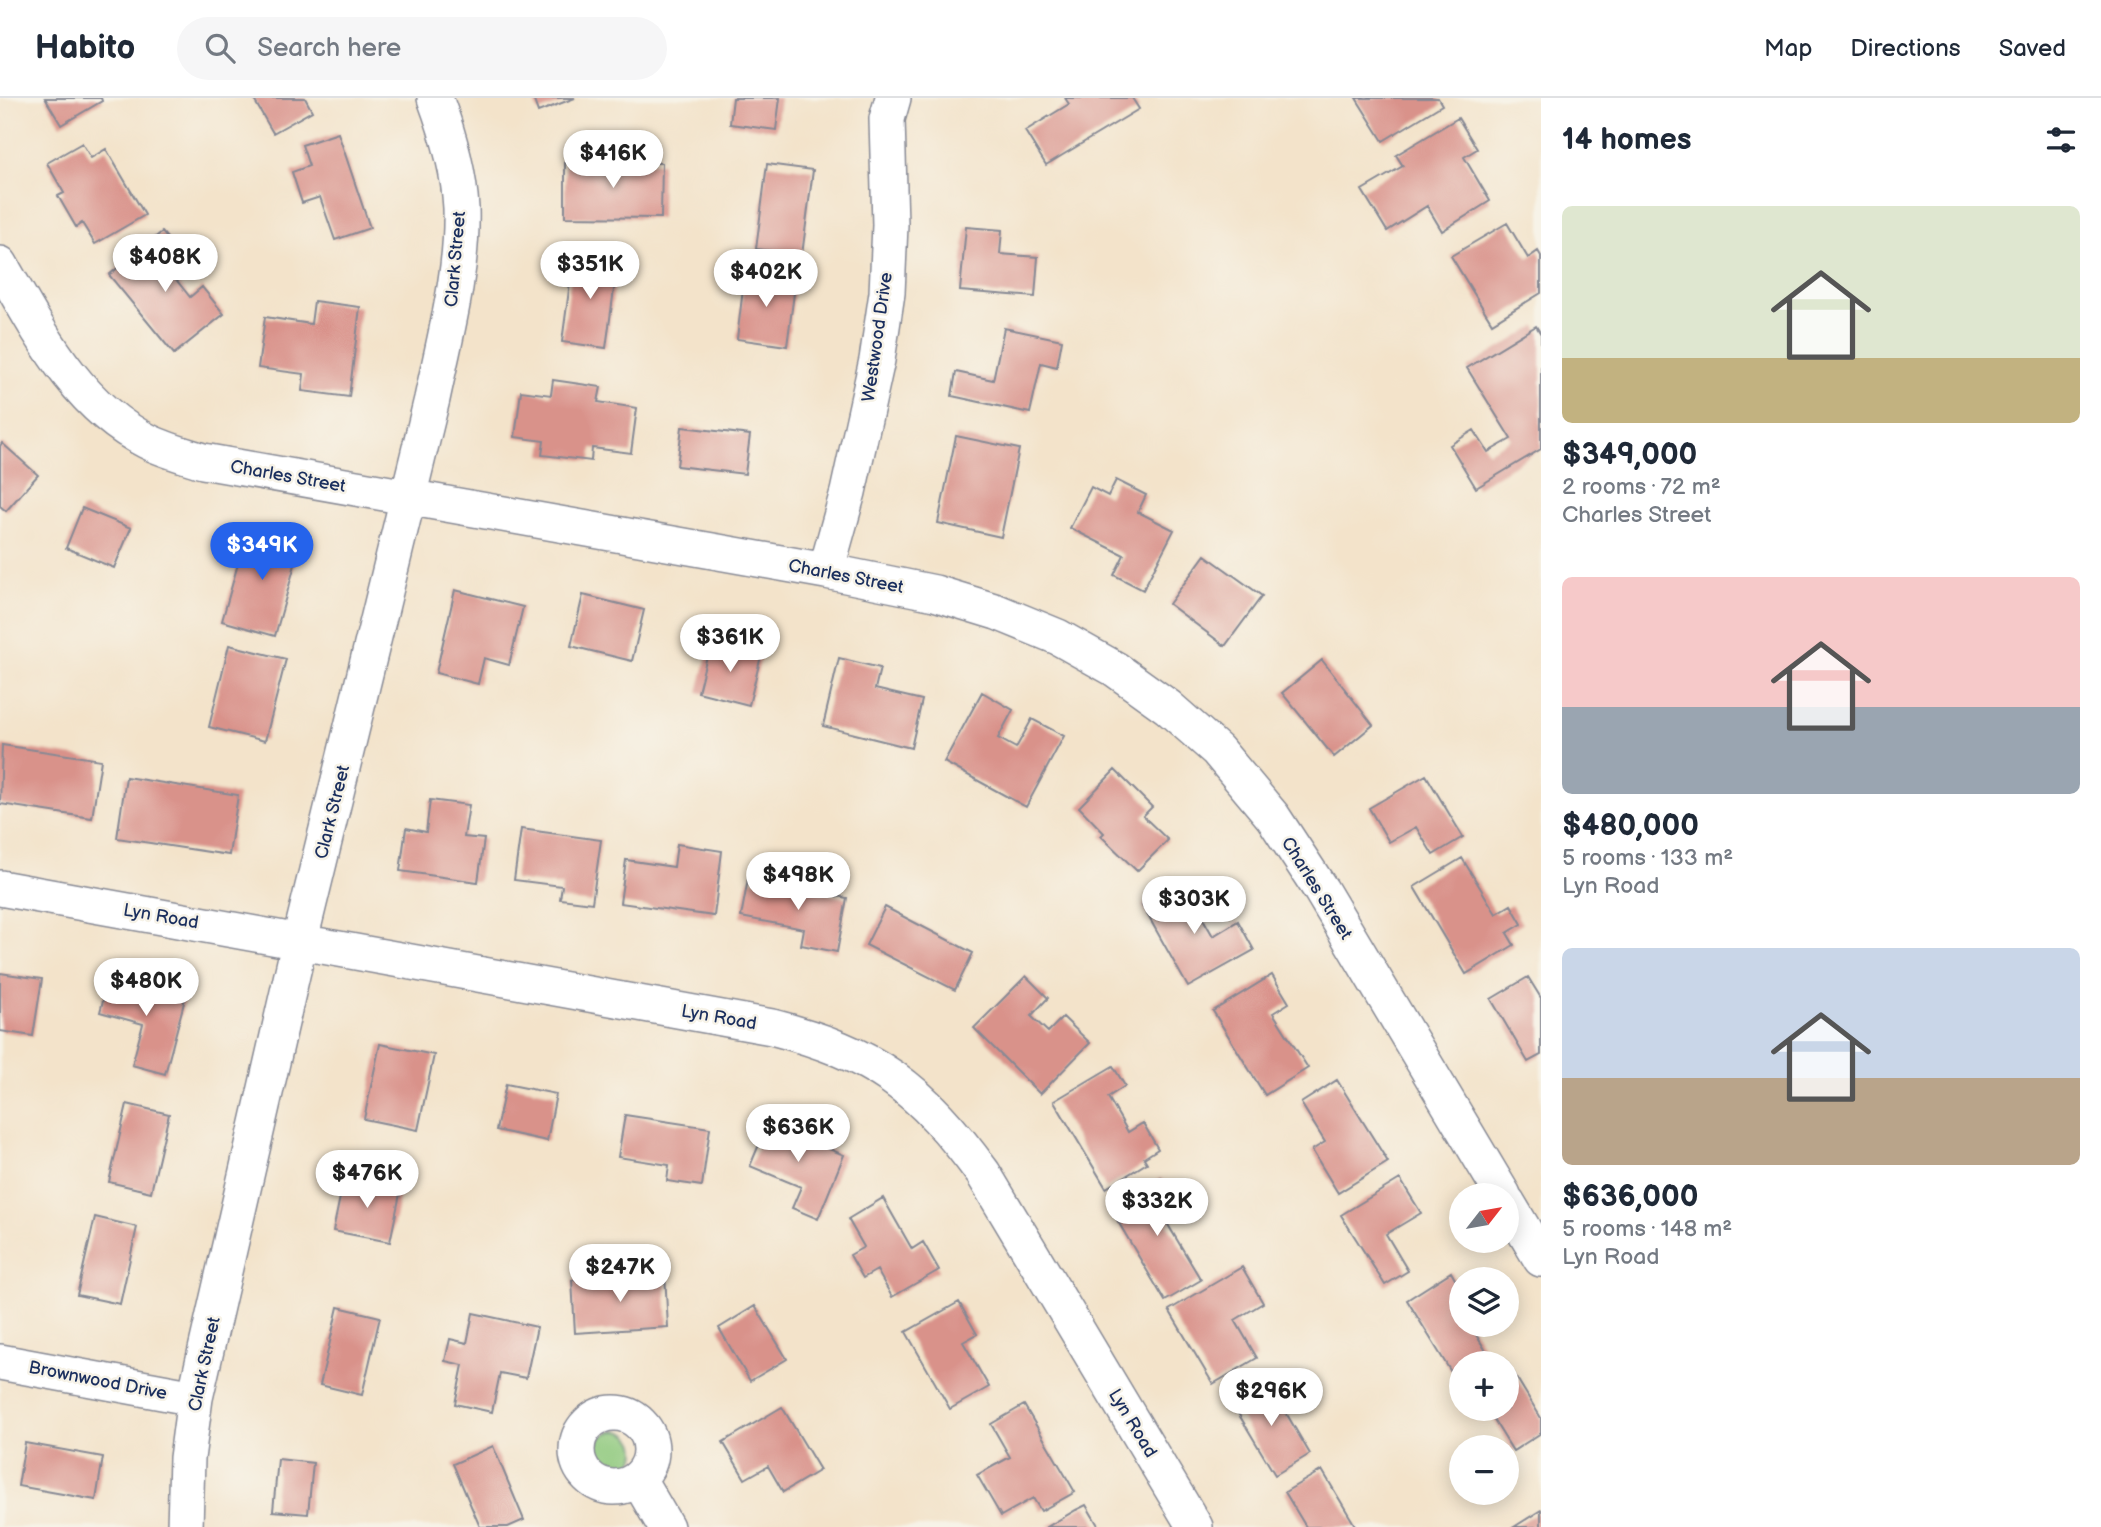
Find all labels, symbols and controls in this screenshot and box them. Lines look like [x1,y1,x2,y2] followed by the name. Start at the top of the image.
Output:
[177,17,667,80] search box
[35,28,135,68] text: Habito
[201,29,239,67] icon: search
[257,33,401,64] text: Search here
[1764,34,1812,63] text: Map
[1850,34,1961,63] text: Directions
[1999,34,2066,63] text: Saved
[2042,121,2080,159] icon: filters
[1562,122,1691,158] text: 14 homes
[564,130,662,190] pin: $416K
[579,139,647,167] text: $416K
[441,210,470,308] street label: Clark Street
[116,234,214,294] pin: $408K
[541,242,639,301] pin: $351K
[129,243,201,271] text: $408K
[556,250,624,278] text: $351K
[717,250,815,309] pin: $402K
[1758,252,1884,378] icon: home
[730,258,802,286] text: $402K
[858,271,897,403] street label: Westwood Drive
[1562,437,1697,473] text: $349,000
[229,456,348,497] street label: Charles Street
[1562,473,1721,501] text: 2 rooms · 72 m²
[1562,501,1711,529] text: Charles Street
[213,522,311,582] pin: $349K
[226,531,298,559] text: $349K
[787,555,906,598] street label: Charles Street
[681,614,779,674] pin: $361K
[696,623,764,651] text: $361K
[1758,623,1884,749] icon: home
[311,762,354,861] street label: Clark Street
[1562,808,1699,844] text: $480,000
[1277,833,1357,944] street label: Charles Street
[1562,844,1733,872] text: 5 rooms · 133 m²
[749,852,847,912] pin: $498K
[762,861,834,889] text: $498K
[1562,872,1659,900] text: Lyn Road
[1145,876,1243,936] pin: $303K
[1158,885,1230,913] text: $303K
[122,900,200,933] street label: Lyn Road
[97,958,195,1018] pin: $480K
[110,967,182,995] text: $480K
[1758,994,1884,1120] icon: home
[680,1001,758,1034] street label: Lyn Road
[749,1104,847,1164] pin: $636K
[762,1113,834,1141] text: $636K
[318,1150,416,1210] pin: $476K
[332,1159,402,1187] text: $476K
[1108,1178,1206,1238] pin: $332K
[1562,1179,1698,1215] text: $636,000
[1449,1183,1519,1253] north arrow
[1449,1183,1519,1505] map controls
[1121,1187,1193,1215] text: $332K
[1562,1215,1732,1243] text: 5 rooms · 148 m²
[1562,1243,1659,1271] text: Lyn Road
[571,1244,669,1304] pin: $247K
[585,1253,655,1281] text: $247K
[1449,1267,1519,1337] button: layers
[184,1314,225,1413] street label: Clark Street
[1449,1351,1519,1421] button: +
[27,1357,169,1404] street label: Brownwood Drive
[1222,1368,1320,1428] pin: $296K
[1235,1377,1307,1405] text: $296K
[1104,1385,1161,1461] street label: Lyn Road
[1449,1435,1519,1505] button: −

